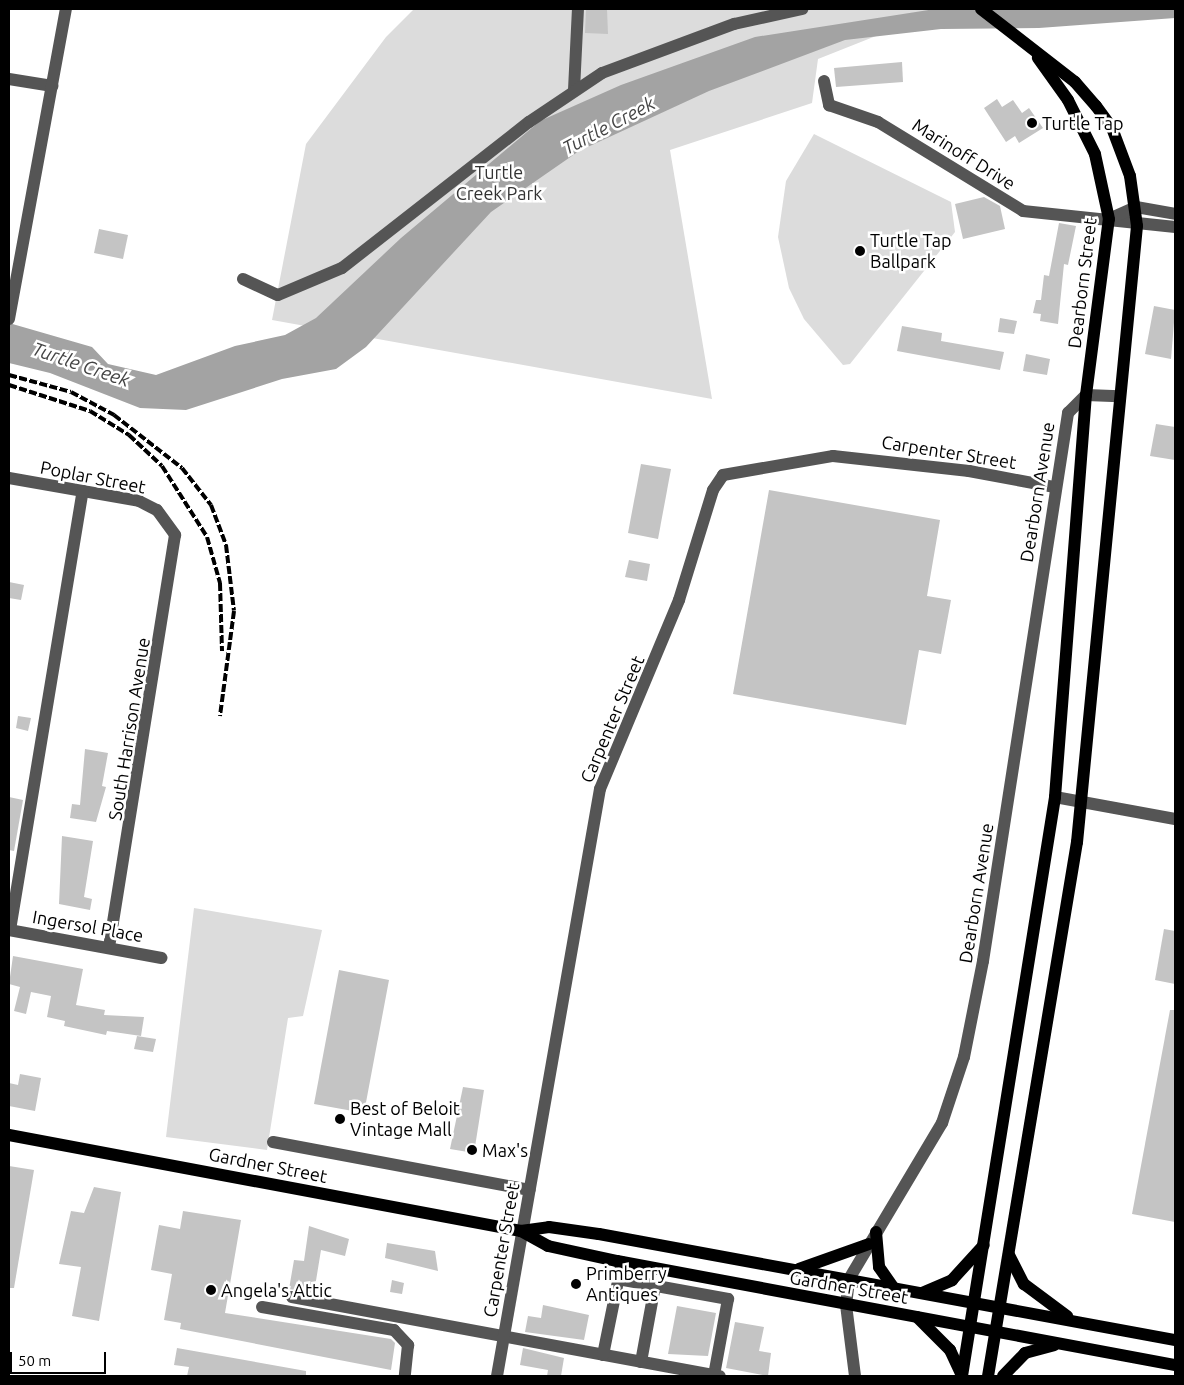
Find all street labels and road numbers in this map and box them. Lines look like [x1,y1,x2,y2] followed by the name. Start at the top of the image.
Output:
[909,114,1019,194] street label: Marinoff Drive
[1063,217,1101,349] street label: Dearborn Street
[1015,420,1059,564] street label: Dearborn Avenue
[880,431,1018,473] street label: Carpenter Street
[39,456,147,498] street label: Poplar Street
[104,636,154,822] street label: South Harrison Avenue
[575,652,649,786] street label: Carpenter Street
[954,821,998,965] street label: Dearborn Avenue
[31,906,145,946] street label: Ingersol Place
[207,1143,329,1187] street label: Gardner Street
[479,1181,523,1319] street label: Carpenter Street
[788,1266,910,1308] street label: Gardner Street

